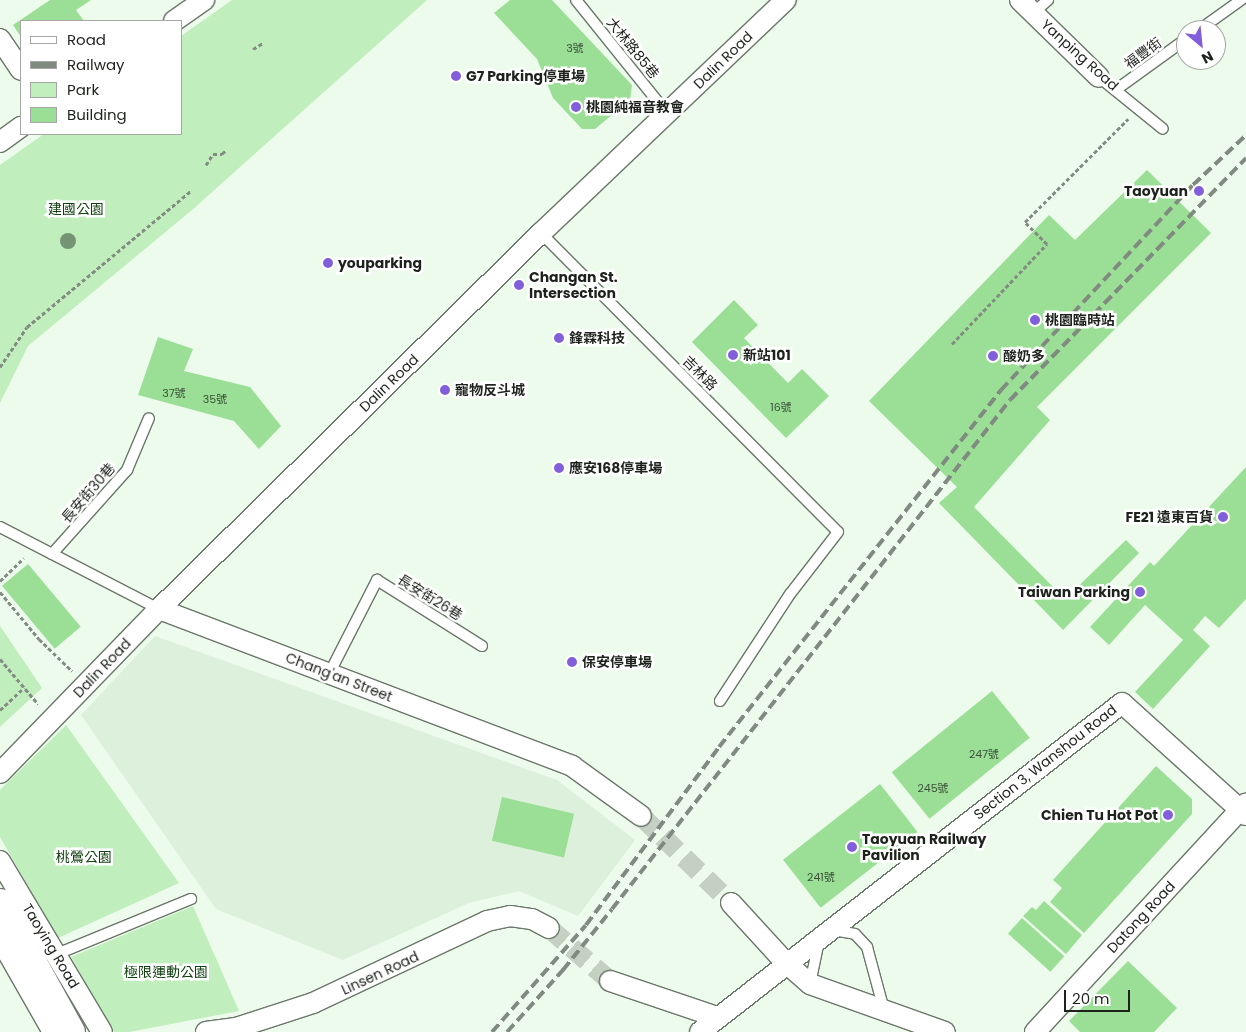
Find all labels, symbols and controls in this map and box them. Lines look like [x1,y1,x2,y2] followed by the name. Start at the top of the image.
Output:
[603,14,663,82] street label: 大林路85巷
[1038,16,1122,94] street label: Yanping Road
[20,20,182,135] legend
[1176,20,1226,70] north arrow
[690,28,756,92] street label: Dalin Road
[67,29,106,50] text: Road
[1121,34,1165,72] street label: 福豐街
[566,41,584,55] house number: 3號
[1198,46,1217,69] text: N
[67,54,125,75] text: Railway
[466,68,585,84] place label: G7 Parking停車場
[450,70,462,82] marker: G7 Parking停車場
[67,79,99,100] text: Park
[586,99,684,115] place label: 桃園純福音教會
[570,101,582,113] marker: 桃園純福音教會
[67,104,127,125] text: Building
[1124,183,1188,199] place label: Taoyuan
[1192,184,1206,198] marker: Taoyuan
[48,201,104,217] park label: 建國公園
[338,255,422,271] place label: youparking
[322,257,334,269] marker: youparking
[529,269,618,302] place label: Changan St. Intersection
[513,279,525,291] marker: Changan St. Intersection
[1045,312,1115,328] place label: 桃園臨時站
[1029,314,1041,326] marker: 桃園臨時站
[569,330,625,346] place label: 鋒霖科技
[553,332,565,344] marker: 鋒霖科技
[743,347,791,363] place label: 新站101
[1003,348,1045,364] place label: 酸奶多
[727,349,739,361] marker: 新站101
[987,350,999,362] marker: 酸奶多
[356,351,422,415] street label: Dalin Road
[679,352,721,394] street label: 吉林路
[455,382,525,398] place label: 寵物反斗城
[439,384,451,396] marker: 寵物反斗城
[162,386,186,400] house number: 37號
[203,392,227,406] house number: 35號
[770,400,792,414] house number: 16號
[58,460,118,526] street label: 長安街30巷
[569,460,662,476] place label: 應安168停車場
[553,462,565,474] marker: 應安168停車場
[1126,509,1213,525] place label: FE21 遠東百貨
[1217,511,1229,523] marker: FE21 遠東百貨
[395,571,465,623] street label: 長安街26巷
[1018,584,1130,600] place label: Taiwan Parking
[1134,586,1146,598] marker: Taiwan Parking
[70,635,134,701] street label: Dalin Road
[283,649,395,705] street label: Chang'an Street
[582,654,652,670] place label: 保安停車場
[566,656,578,668] marker: 保安停車場
[970,701,1120,823] street label: Section 3, Wanshou Road
[969,747,999,761] house number: 247號
[917,781,949,795] house number: 245號
[1041,807,1158,823] place label: Chien Tu Hot Pot
[1162,809,1174,821] marker: Chien Tu Hot Pot
[862,831,986,864] place label: Taoyuan Railway Pavilion
[846,841,858,853] marker: Taoyuan Railway Pavilion
[56,849,112,865] park label: 桃鶯公園
[807,870,835,884] house number: 241號
[1103,878,1179,956] street label: Datong Road
[19,901,83,991] street label: Taoying Road
[339,948,421,998] street label: Linsen Road
[124,964,208,980] park label: 極限運動公園
[1066,980,1132,1012] scale bar
[1072,988,1110,1009] text: 20 m

